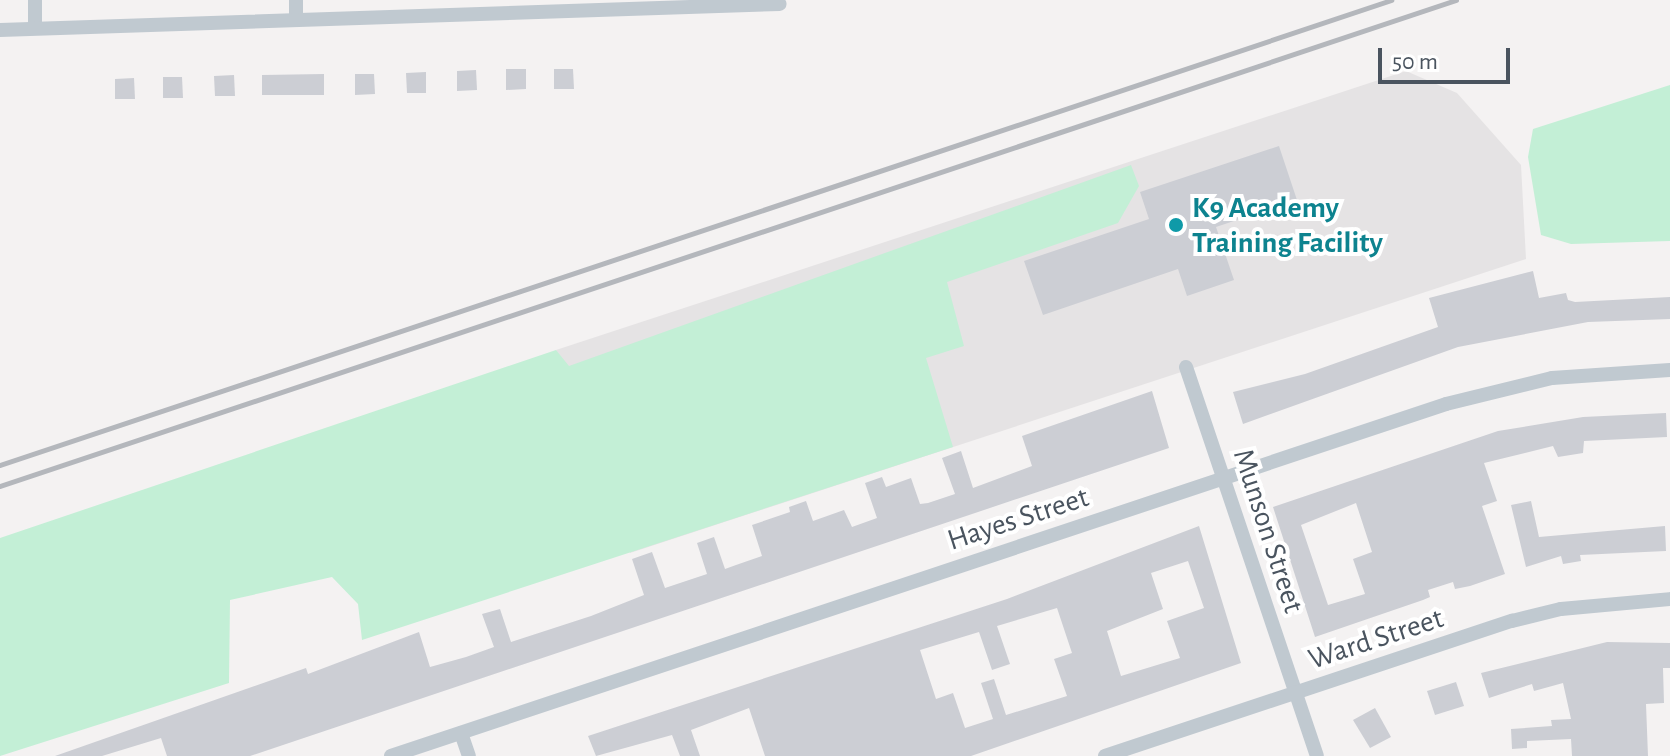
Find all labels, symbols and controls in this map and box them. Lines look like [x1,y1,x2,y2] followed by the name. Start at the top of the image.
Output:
[1382,32,1514,82] scale bar
[1392,50,1438,74] text: 50 m
[1192,190,1383,260] place label: K9 Academy Training Facility
[1167,216,1185,234] marker: K9 Academy Training Facility
[1225,445,1311,617] street label: Munson Street
[943,479,1093,559] street label: Hayes Street
[1304,600,1448,678] street label: Ward Street

